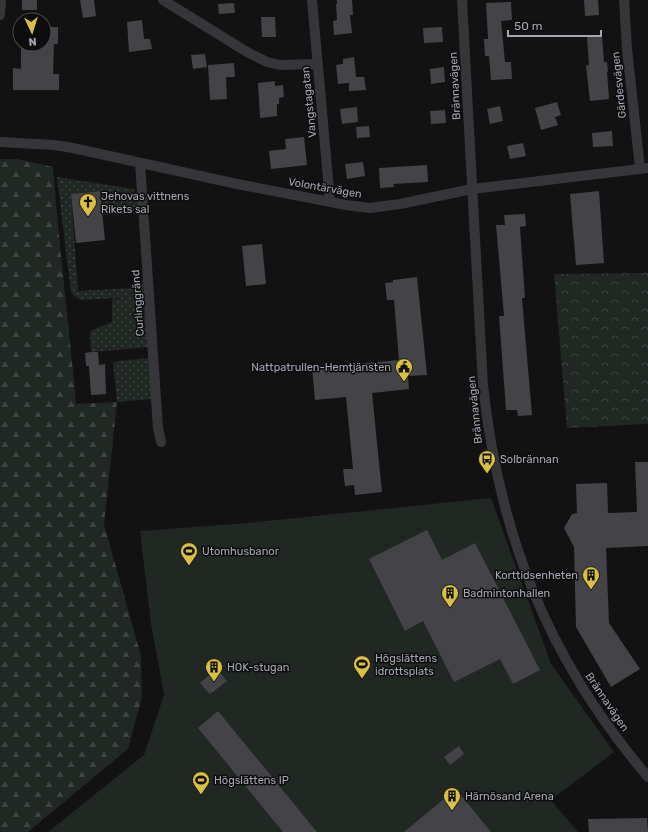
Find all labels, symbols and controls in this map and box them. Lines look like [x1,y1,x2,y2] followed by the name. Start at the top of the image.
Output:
[12,12,52,52] north arrow
[508,12,601,38] scale bar
[514,19,542,33] text: 50 m
[28,35,37,48] text: N
[609,51,629,119] street label: Gärdesvägen
[447,52,463,120] street label: Brännavägen
[299,66,319,138] street label: Vangstagatan
[287,175,363,201] street label: Volontärvägen
[101,190,190,216] place label: Jehovas vittnens Rikets sal
[78,192,98,217] church icon: Jehovas vittnens Rikets sal
[129,269,147,337] street label: Curlinggränd
[394,357,414,382] public building icon: Nattpatrullen-Hemtjänsten
[251,361,391,374] place label: Nattpatrullen-Hemtjänsten
[465,375,485,445] street label: Brännavägen
[477,449,497,474] bus stop icon: Solbrännan
[500,453,559,466] place label: Solbrännan
[179,541,199,566] sports icon: Utomhusbanor
[202,545,280,558] place label: Utomhusbanor
[581,565,601,590] building icon: Korttidsenheten
[495,569,578,582] place label: Korttidsenheten
[440,583,460,608] building icon: Badmintonhallen
[463,587,550,600] place label: Badmintonhallen
[375,652,437,678] place label: Högslättens idrottsplats
[352,654,372,679] sports icon: Högslättens idrottsplats
[204,657,224,682] building icon: HOK-stugan
[227,661,289,674] place label: HOK-stugan
[583,670,631,734] street label: Brännavägen
[191,770,211,795] sports icon: Högslättens IP
[214,774,289,787] place label: Högslättens IP
[442,786,462,811] building icon: Härnösand Arena
[465,790,554,803] place label: Härnösand Arena

